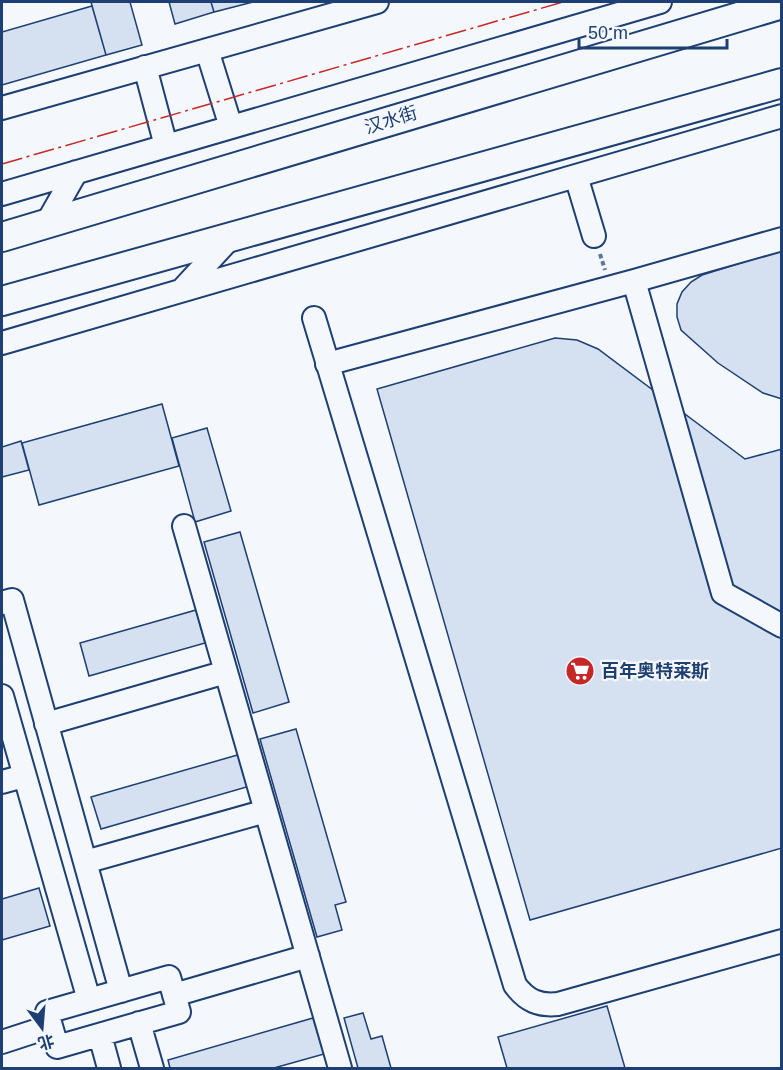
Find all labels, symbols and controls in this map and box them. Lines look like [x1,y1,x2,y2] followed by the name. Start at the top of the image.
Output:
[579,12,728,50] scale bar
[588,23,628,43] text: 50 m
[362,103,420,137] street label: 汉水街
[564,655,596,687] supermarket icon: 百年奥特莱斯
[601,661,709,681] place label: 百年奥特莱斯
[12,998,72,1058] north arrow
[36,1032,56,1052] text: 北

